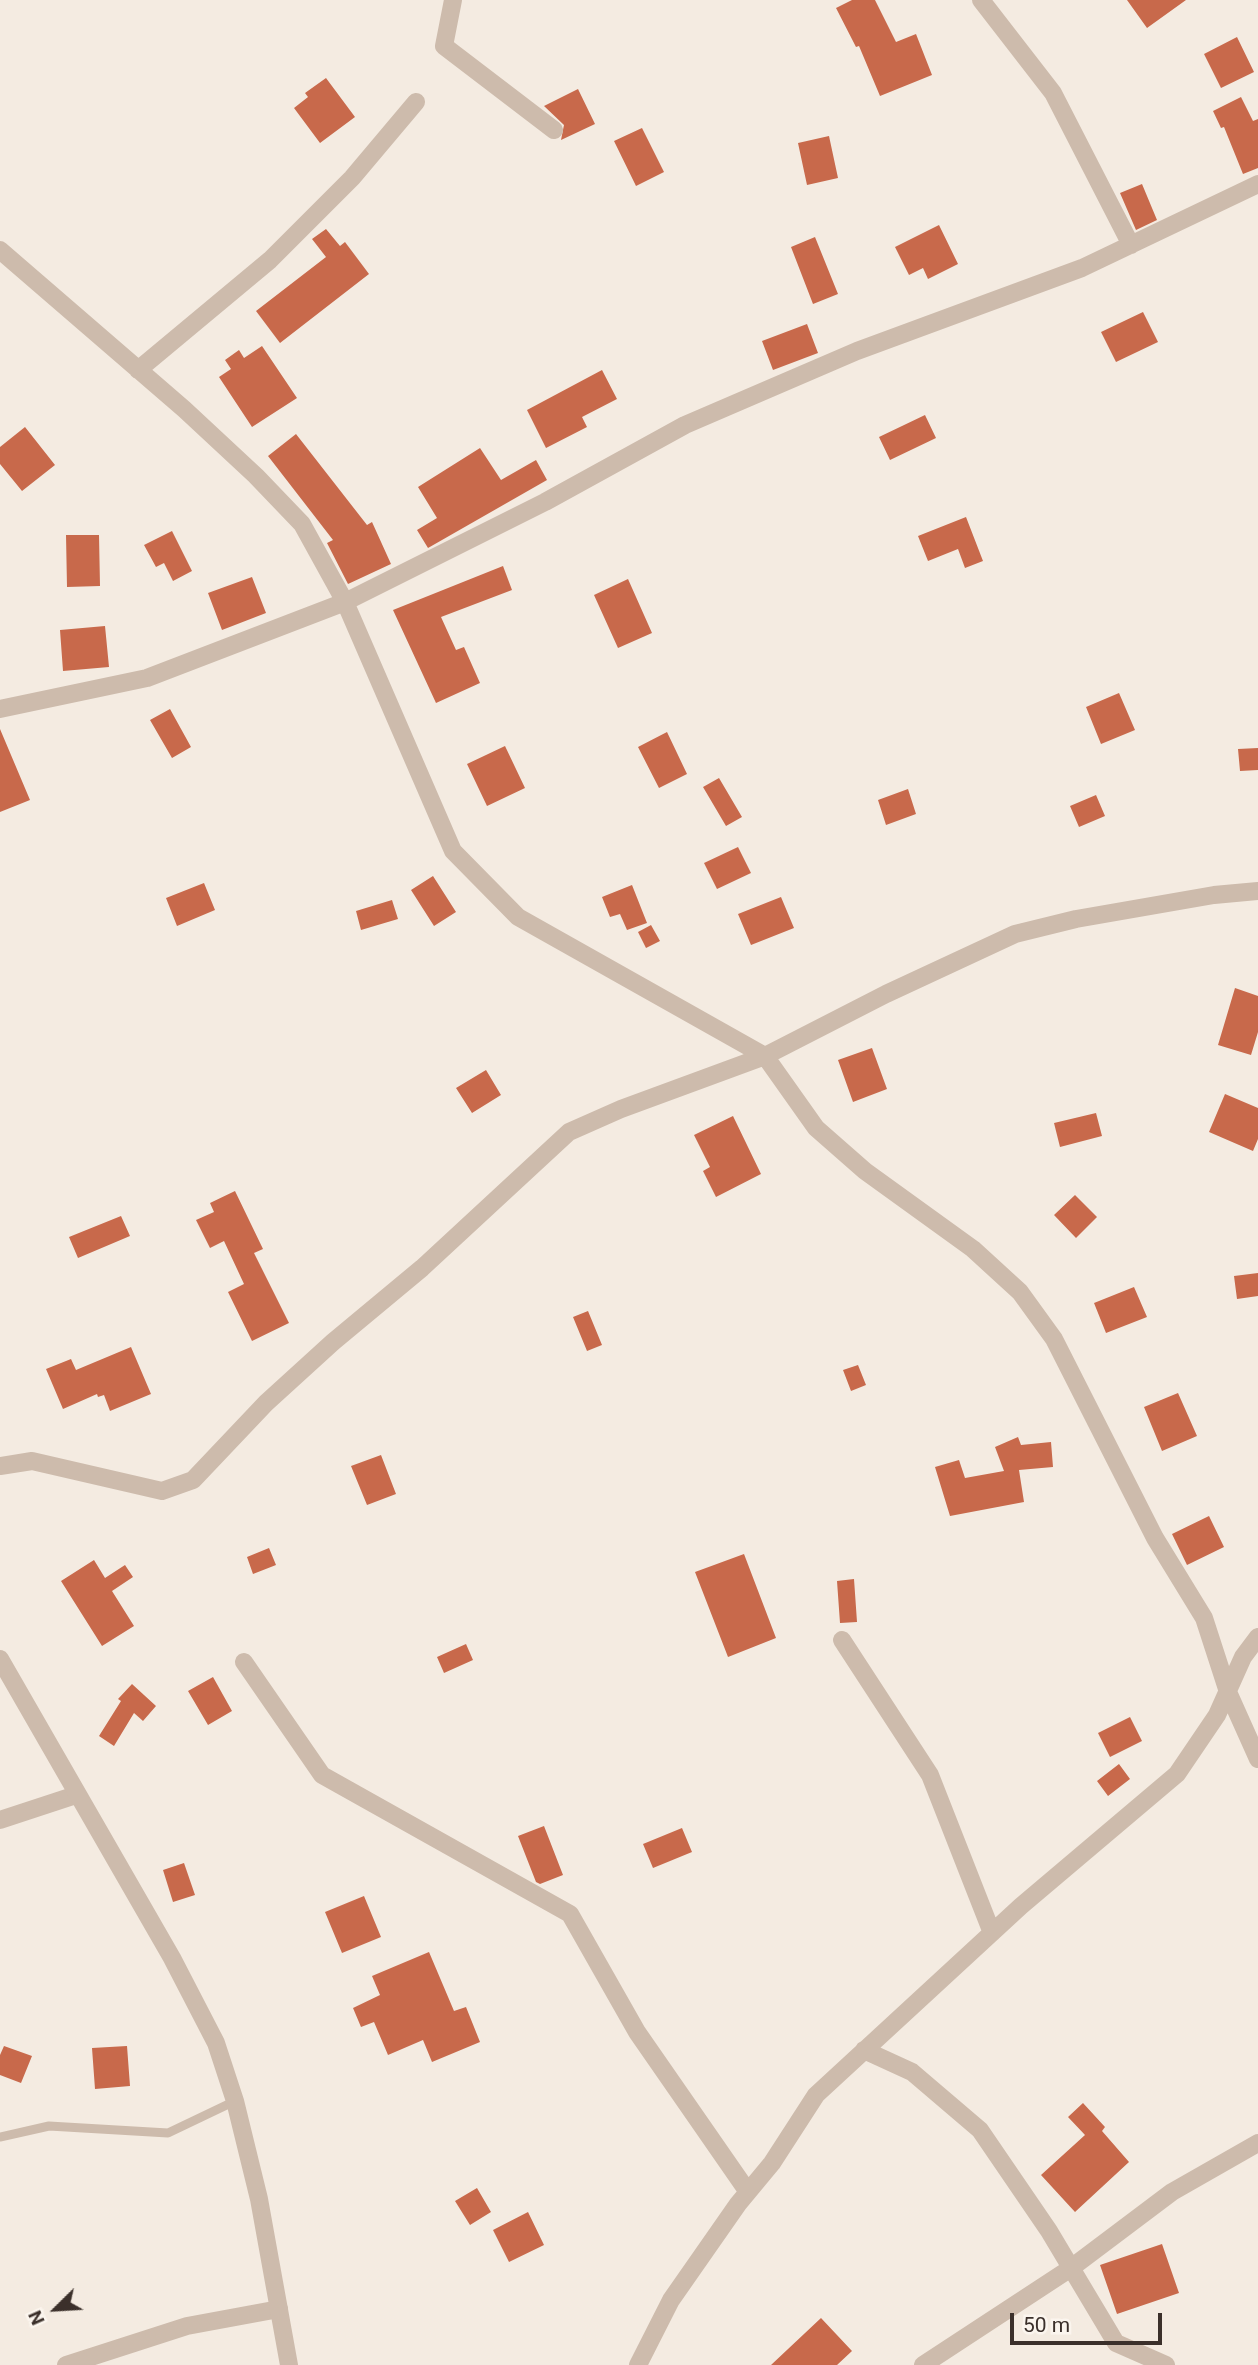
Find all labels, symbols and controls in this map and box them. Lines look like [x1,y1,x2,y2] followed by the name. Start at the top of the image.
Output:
[21,2274,91,2344] north arrow
[1013,2298,1165,2342] scale bar
[23,2307,50,2329] text: N
[1023,2313,1070,2337] text: 50 m

